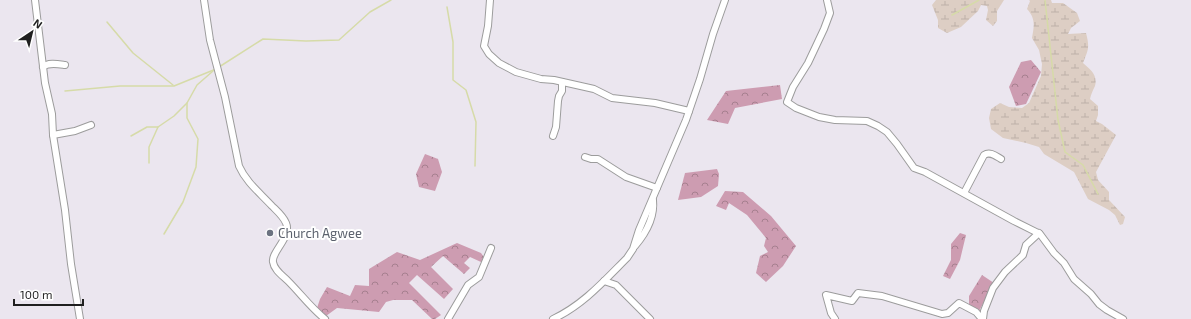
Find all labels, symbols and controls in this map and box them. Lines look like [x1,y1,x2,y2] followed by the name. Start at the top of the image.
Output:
[12,12,52,52] north arrow
[31,16,45,31] text: N
[278,225,362,241] place label: Church Agwee
[265,228,275,238] marker: Church Agwee
[14,281,83,307] scale bar
[20,287,52,301] text: 100 m

